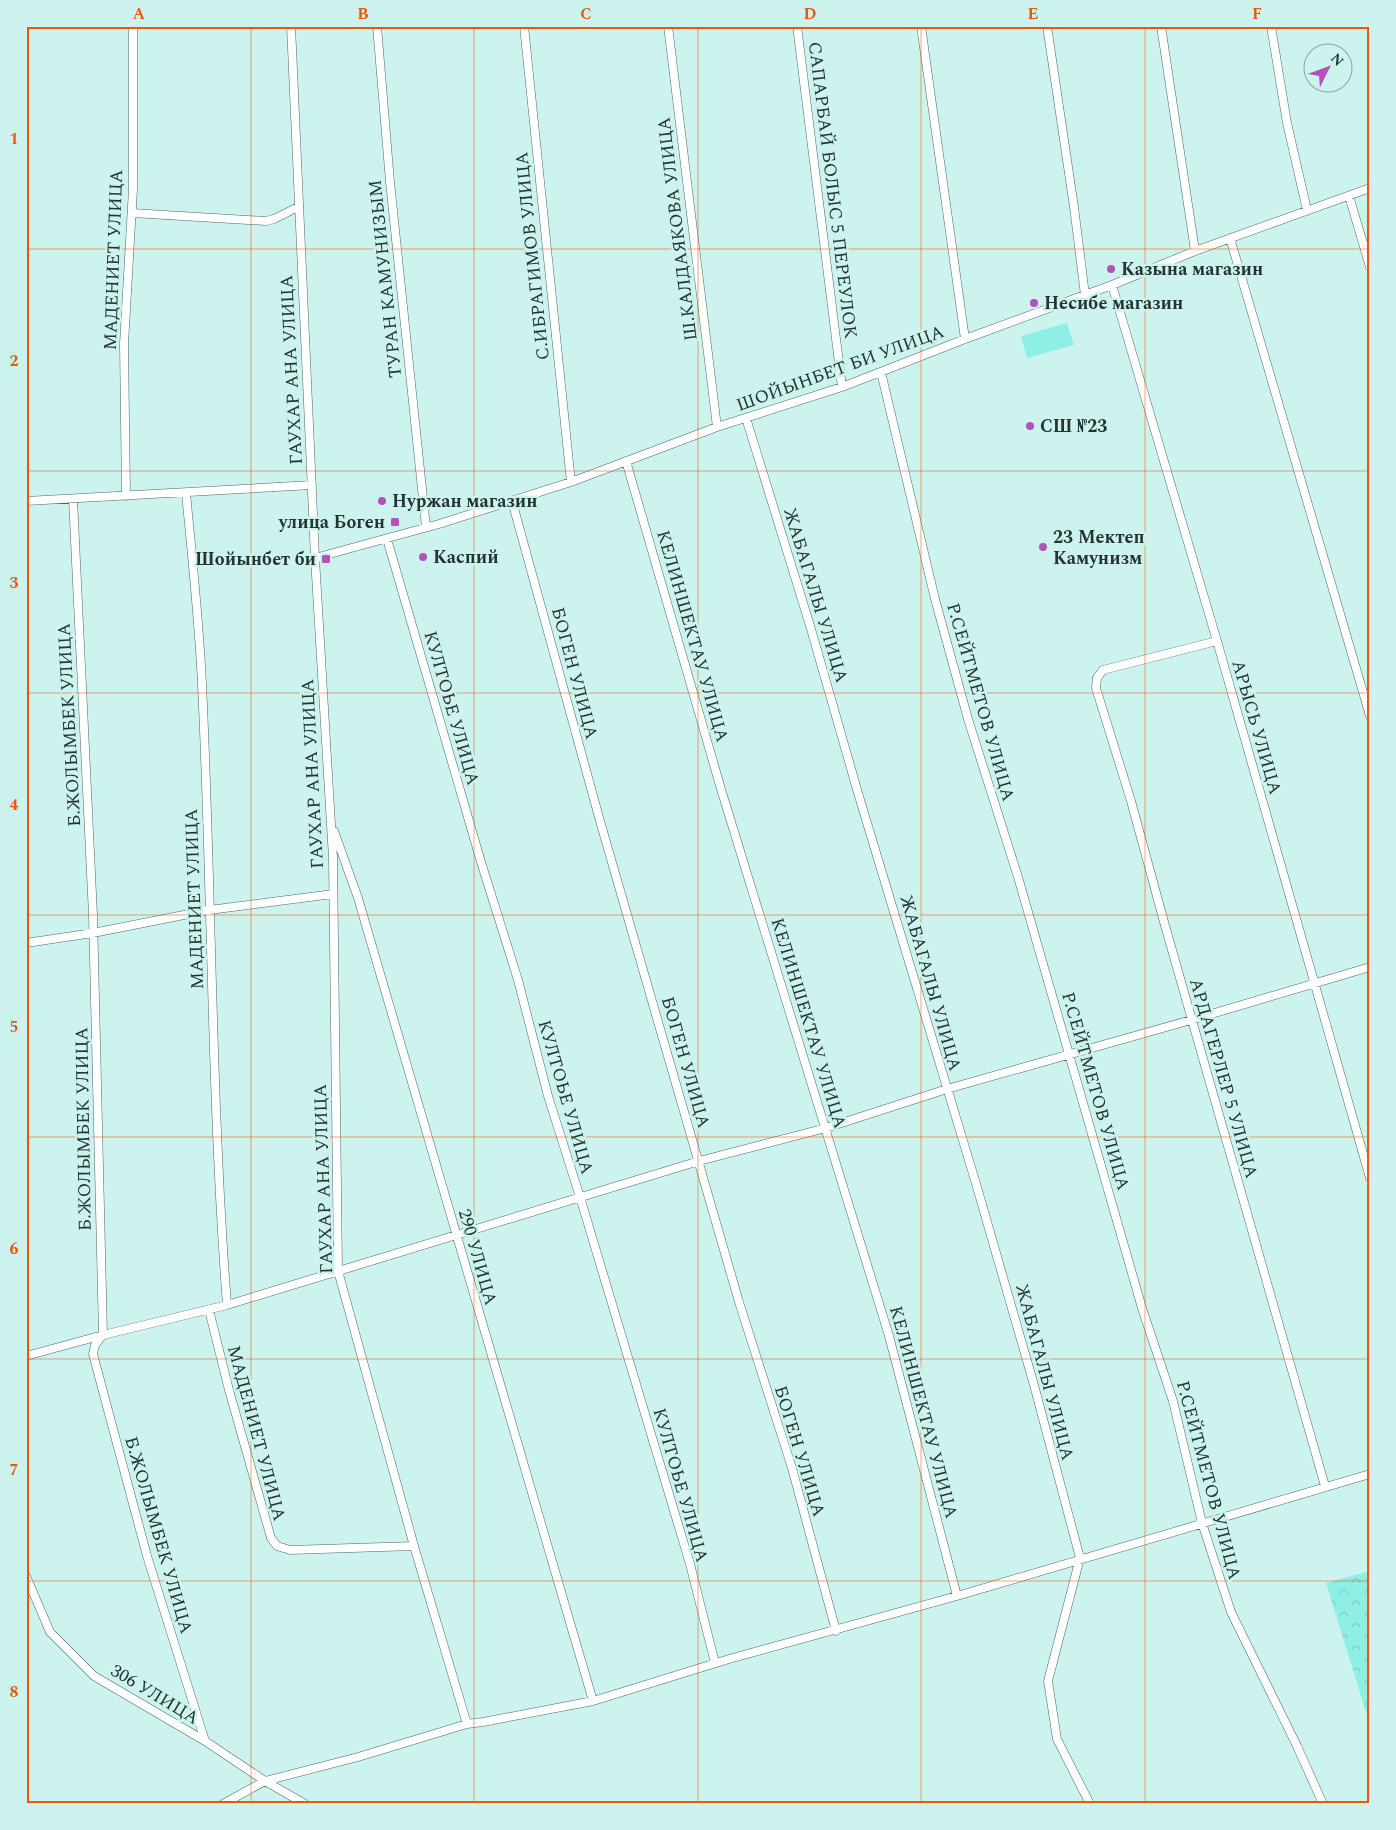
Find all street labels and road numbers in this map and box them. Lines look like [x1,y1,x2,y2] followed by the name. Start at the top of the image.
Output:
[801,40,864,340] street label: САПАРБАЙ БОЛЫС 5 ПЕРЕУЛОК
[650,116,705,342] street label: Ш.КАЛДАЯКОВА УЛИЦА
[508,151,557,361] street label: С.ИБРАГИМОВ УЛИЦА
[97,169,130,351] street label: МАДЕНИЕТ УЛИЦА
[362,179,409,379] street label: ТУРАН КАМУНИЗЫМ
[273,274,310,466] street label: ГАУХАР АНА УЛИЦА
[733,318,948,419] street label: ШОЙЫНБЕТ БИ УЛИЦА
[776,504,855,686] street label: ЖАБАГАЛЫ УЛИЦА
[649,527,736,745] street label: КЕЛИНШЕКТАУ УЛИЦА
[939,600,1022,804] street label: Р.СЕЙТМЕТОВ УЛИЦА
[544,604,605,742] street label: БОГЕН УЛИЦА
[51,622,88,828] street label: Б.ЖОЛЫМБЕК УЛИЦА
[417,628,486,788] street label: КУЛТОЬЕ УЛИЦА
[1224,657,1289,798] street label: АРЫСЬ УЛИЦА
[294,678,331,870] street label: ГАУХАР АНА УЛИЦА
[178,808,211,990] street label: МАДЕНИЕТ УЛИЦА
[893,892,969,1074] street label: ЖАБАГАЛЫ УЛИЦА
[764,914,853,1132] street label: КЕЛИНШЕКТАУ УЛИЦА
[1182,975,1265,1181] street label: АРДАГЕРЛЕР 5 УЛИЦА
[1054,989,1137,1193] street label: Р.СЕЙТМЕТОВ УЛИЦА
[654,993,717,1131] street label: БОГЕН УЛИЦА
[531,1017,600,1177] street label: КУЛТОЬЕ УЛИЦА
[68,1027,99,1231] street label: Б.ЖОЛЫМБЕК УЛИЦА
[307,1084,340,1274] street label: ГАУХАР АНА УЛИЦА
[451,1206,504,1308] street label: 290 УЛИЦА
[1008,1281,1081,1463] street label: ЖАБАГАЛЫ УЛИЦА
[882,1303,965,1521] street label: КЕЛИНШЕКТАУ УЛИЦА
[220,1342,293,1524] street label: МАДЕНИЕТ УЛИЦА
[1169,1378,1248,1583] street label: Р.СЕЙТМЕТОВ УЛИЦА
[767,1382,832,1520] street label: БОГЕН УЛИЦА
[646,1405,715,1565] street label: КУЛТОЬЕ УЛИЦА
[117,1433,200,1637] street label: Б.ЖОЛЫМБЕК УЛИЦА
[105,1657,204,1732] street label: 306 УЛИЦА

